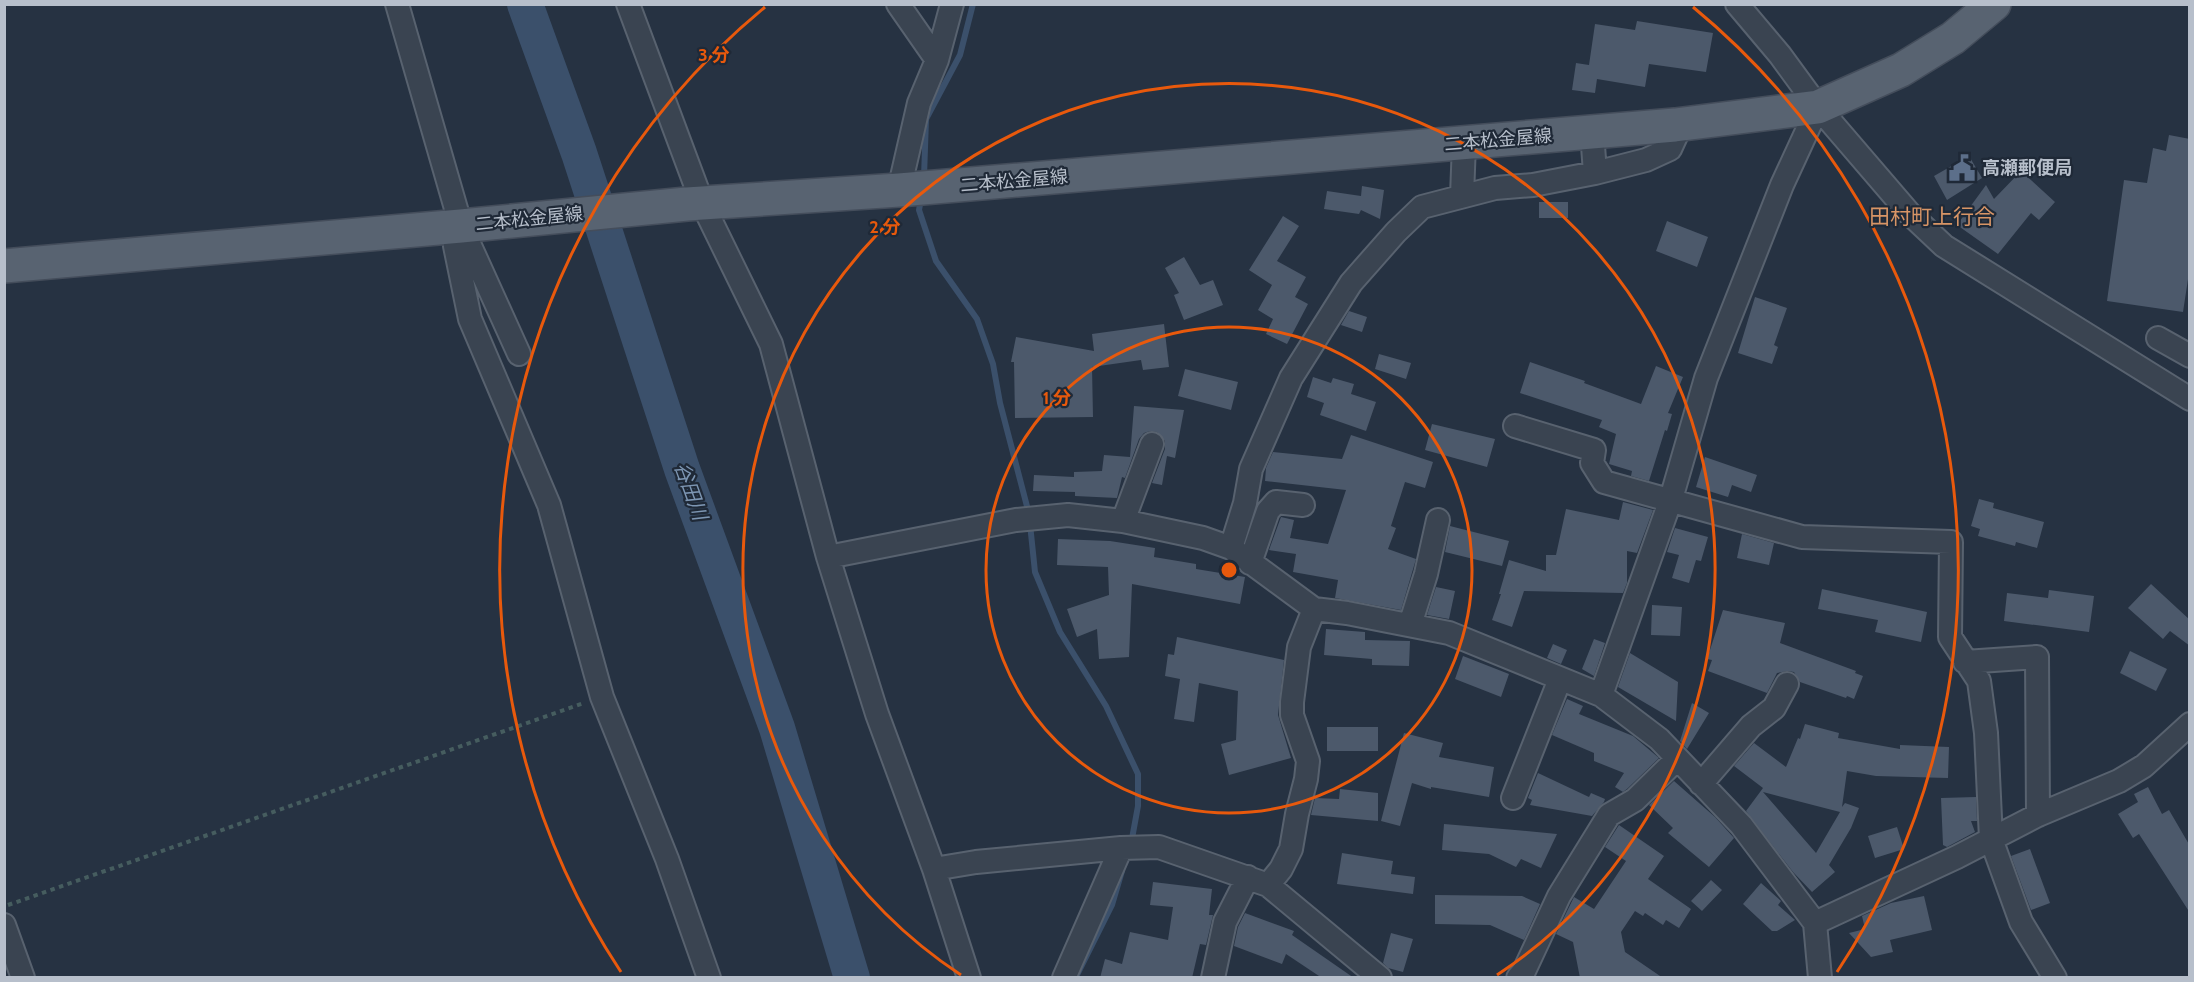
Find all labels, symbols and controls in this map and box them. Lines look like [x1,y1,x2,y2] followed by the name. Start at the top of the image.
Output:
[698,44,730,66] text: 3 分
[1443,124,1553,156] street label: 二本松金屋線
[1947,153,1977,183] public building icon: 高瀬郵便局
[1982,157,2072,179] place label: 高瀬郵便局
[959,165,1069,197] street label: 二本松金屋線
[474,202,584,236] street label: 二本松金屋線
[1869,204,1995,229] district label: 田村町上行合
[869,216,901,238] text: 2 分
[1043,387,1071,409] text: 1 分
[669,459,713,525] water label: 谷田川
[1219,560,1239,580] centre of rings

